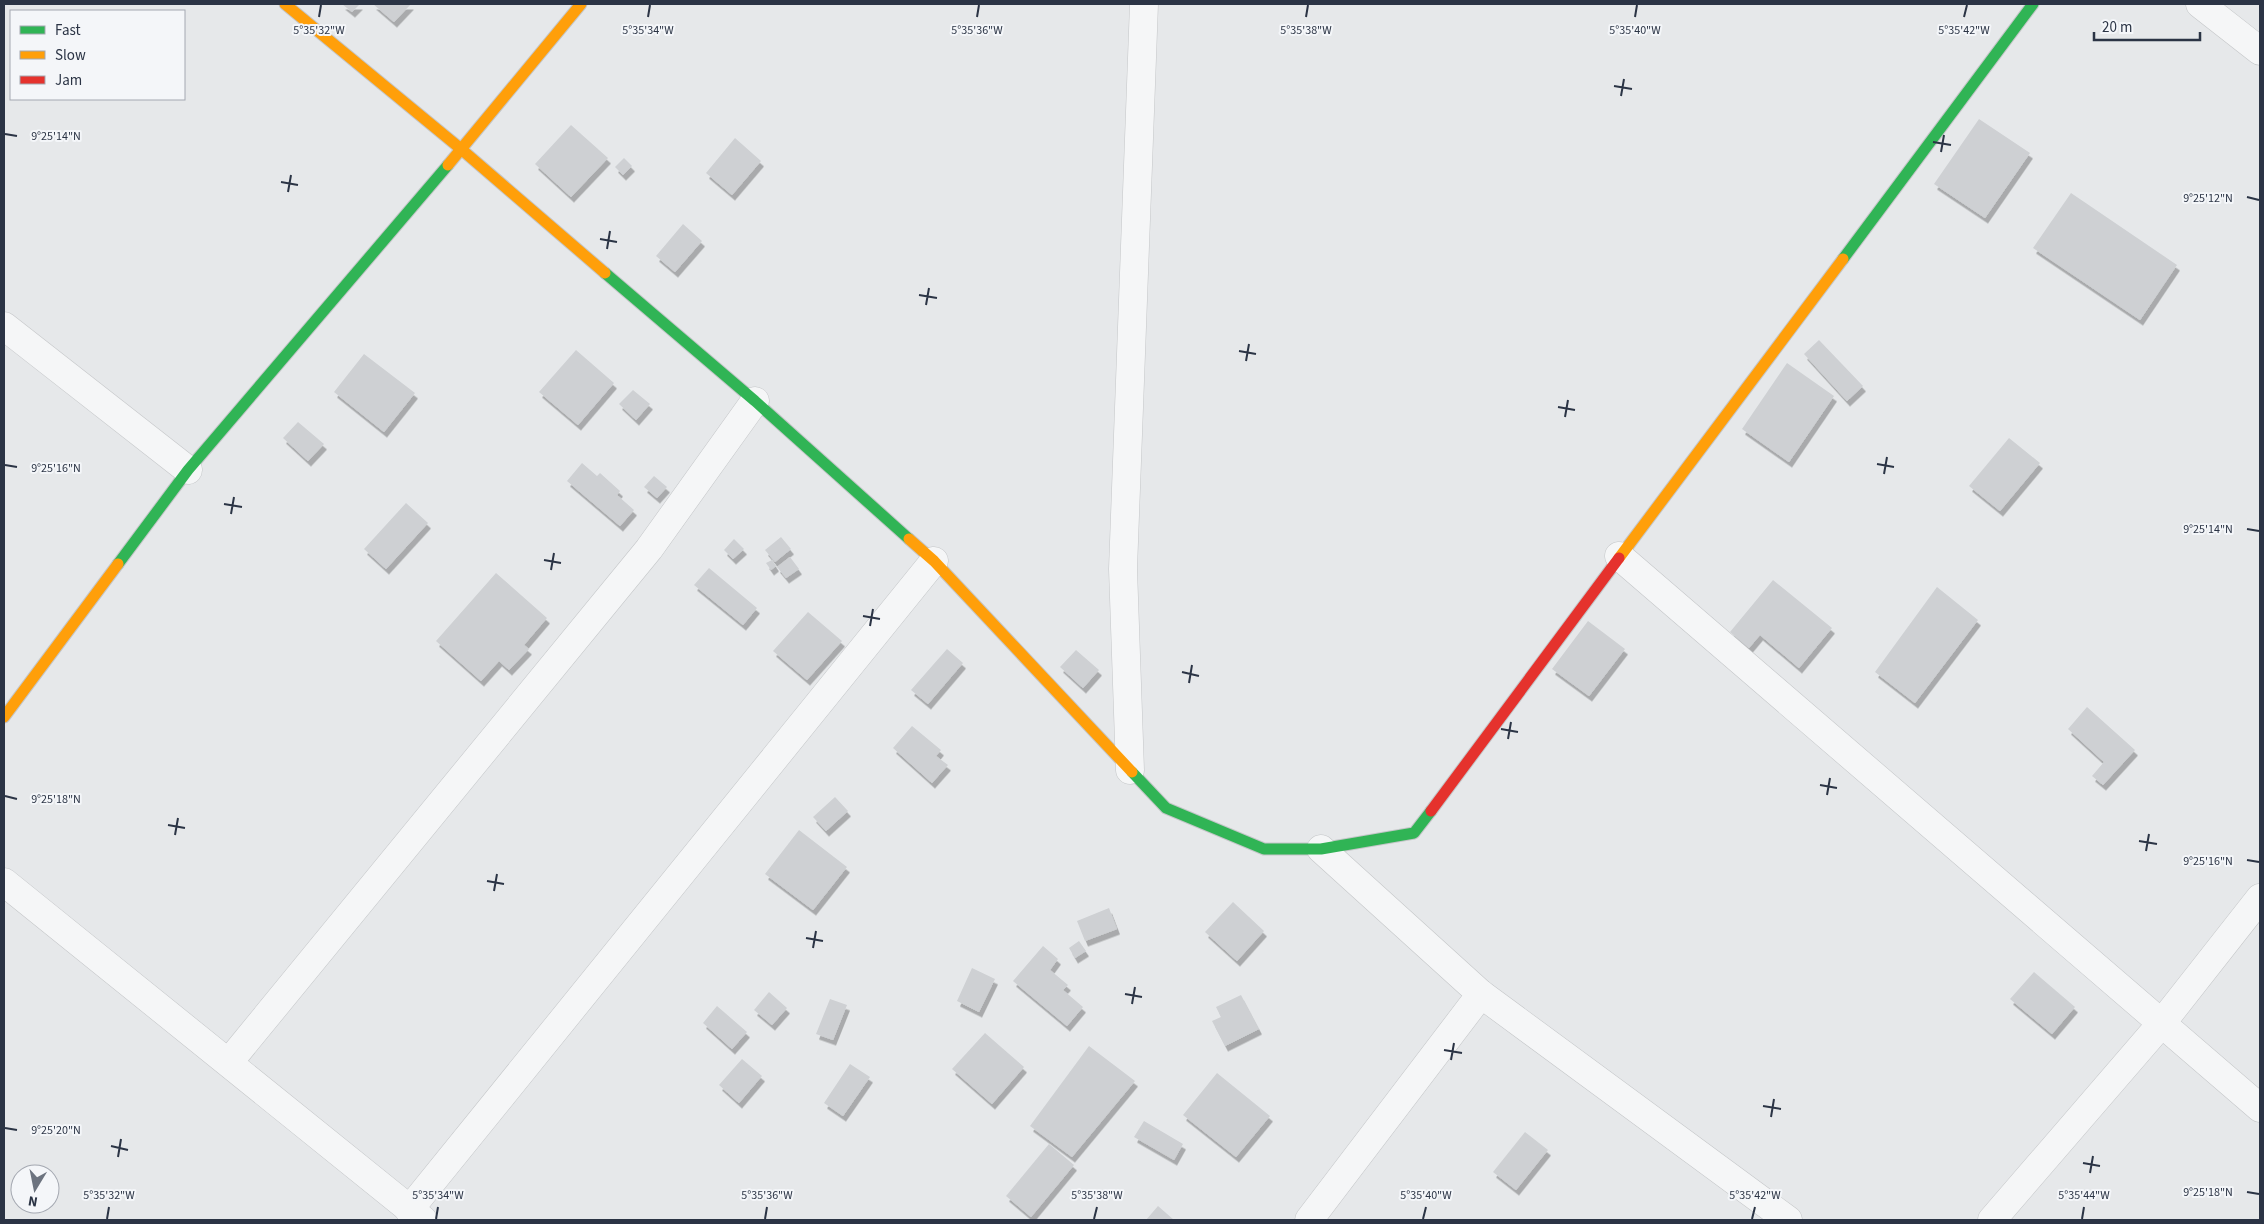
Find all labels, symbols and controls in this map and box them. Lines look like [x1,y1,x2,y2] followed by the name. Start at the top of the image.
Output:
[10,10,185,100] legend
[2094,10,2200,42] scale bar
[2102,17,2132,38] text: 20 m
[55,20,81,41] text: Fast
[293,22,345,39] text: 5°35'32"W
[622,22,674,39] text: 5°35'34"W
[951,22,1003,39] text: 5°35'36"W
[1280,22,1332,39] text: 5°35'38"W
[1609,22,1661,39] text: 5°35'40"W
[1938,22,1990,39] text: 5°35'42"W
[55,45,86,66] text: Slow
[55,70,82,91] text: Jam
[31,128,81,145] text: 9°25'14"N
[2183,190,2233,207] text: 9°25'12"N
[31,460,81,477] text: 9°25'16"N
[2183,521,2233,538] text: 9°25'14"N
[31,791,81,808] text: 9°25'18"N
[2183,853,2233,870] text: 9°25'16"N
[31,1122,81,1139] text: 9°25'20"N
[10,1164,60,1214] north arrow
[2183,1184,2233,1201] text: 9°25'18"N
[83,1187,135,1204] text: 5°35'32"W
[412,1187,464,1204] text: 5°35'34"W
[741,1187,793,1204] text: 5°35'36"W
[1071,1187,1123,1204] text: 5°35'38"W
[1400,1187,1452,1204] text: 5°35'40"W
[1729,1187,1781,1204] text: 5°35'42"W
[2058,1187,2110,1204] text: 5°35'44"W
[27,1190,39,1211] text: N

